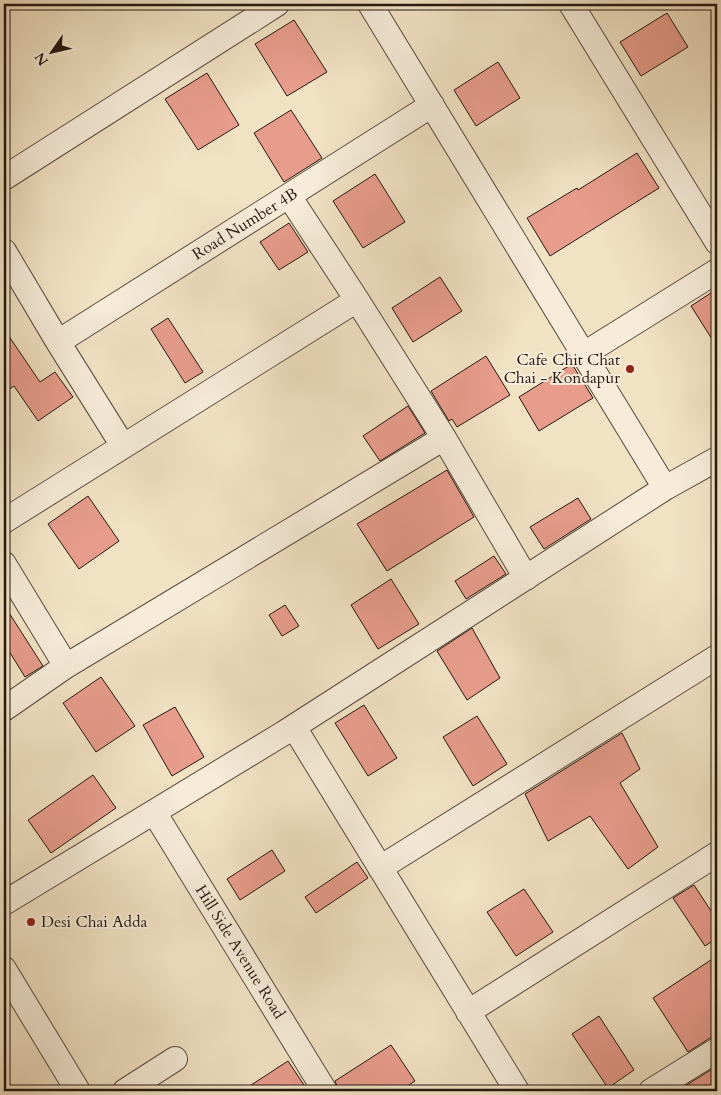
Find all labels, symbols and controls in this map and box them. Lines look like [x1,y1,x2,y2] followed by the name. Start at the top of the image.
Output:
[28,28,78,78] north arrow
[30,49,53,69] text: N
[188,183,302,265] street label: Road Number 4B
[504,349,620,389] place label: Cafe Chit Chat Chai - Kondapur
[624,363,636,375] marker: Cafe Chit Chat Chai - Kondapur
[190,881,290,1024] street label: Hill Side Avenue Road
[41,911,148,933] place label: Desi Chai Adda
[25,916,37,928] marker: Desi Chai Adda

